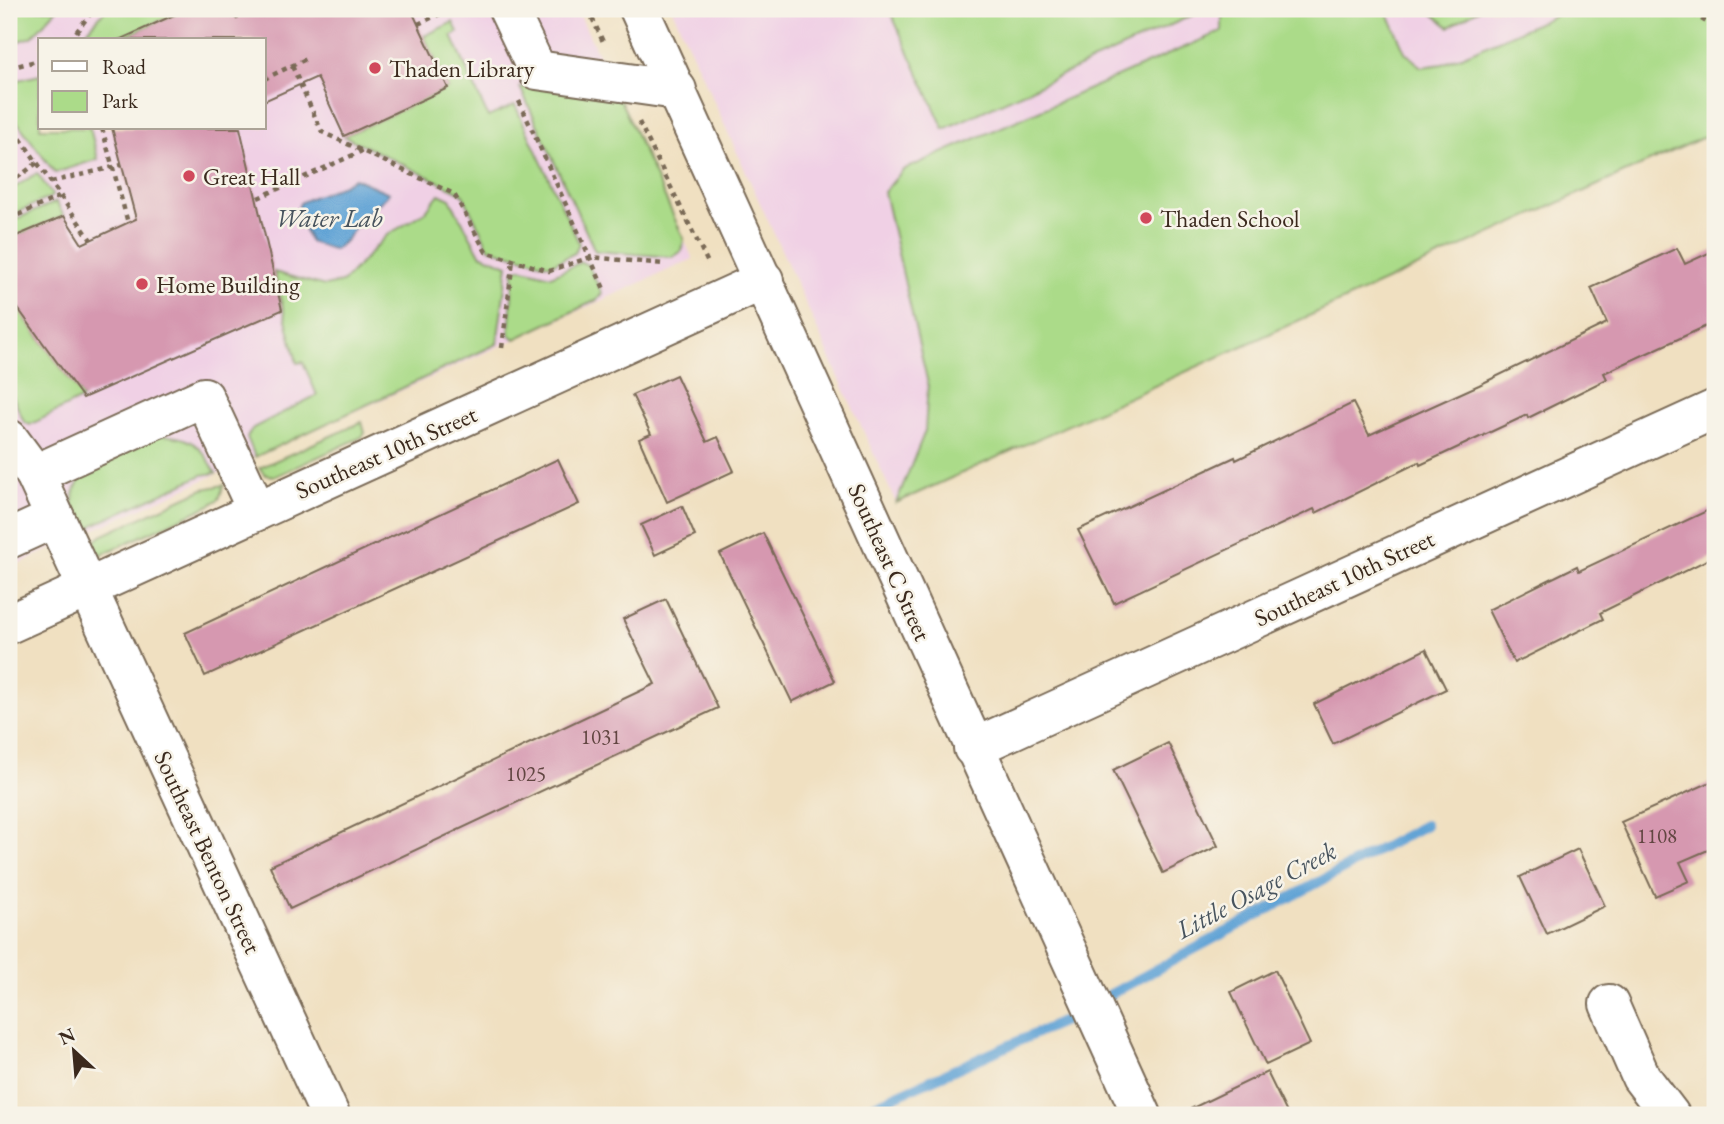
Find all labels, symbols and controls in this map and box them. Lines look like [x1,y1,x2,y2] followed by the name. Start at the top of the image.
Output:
[38,38,266,130] legend
[102,53,146,80] text: Road
[389,53,535,84] place label: Thaden Library
[367,60,383,76] marker: Thaden Library
[102,87,139,114] text: Park
[203,161,301,192] place label: Great Hall
[181,168,197,184] marker: Great Hall
[275,201,383,235] water label: Water Lab
[1160,203,1300,234] place label: Thaden School
[1138,210,1154,226] marker: Thaden School
[156,269,300,300] place label: Home Building
[134,276,150,292] marker: Home Building
[291,398,482,506] street label: Southeast 10th Street
[841,478,939,646] street label: Southeast C Street
[1249,523,1439,633] street label: Southeast 10th Street
[581,723,621,750] house number: 1031
[147,746,269,959] street label: Southeast Benton Street
[506,760,546,787] house number: 1025
[1637,822,1677,849] house number: 1108
[1169,833,1342,947] water label: Little Osage Creek
[38,1016,108,1086] north arrow
[54,1021,80,1051] text: N

